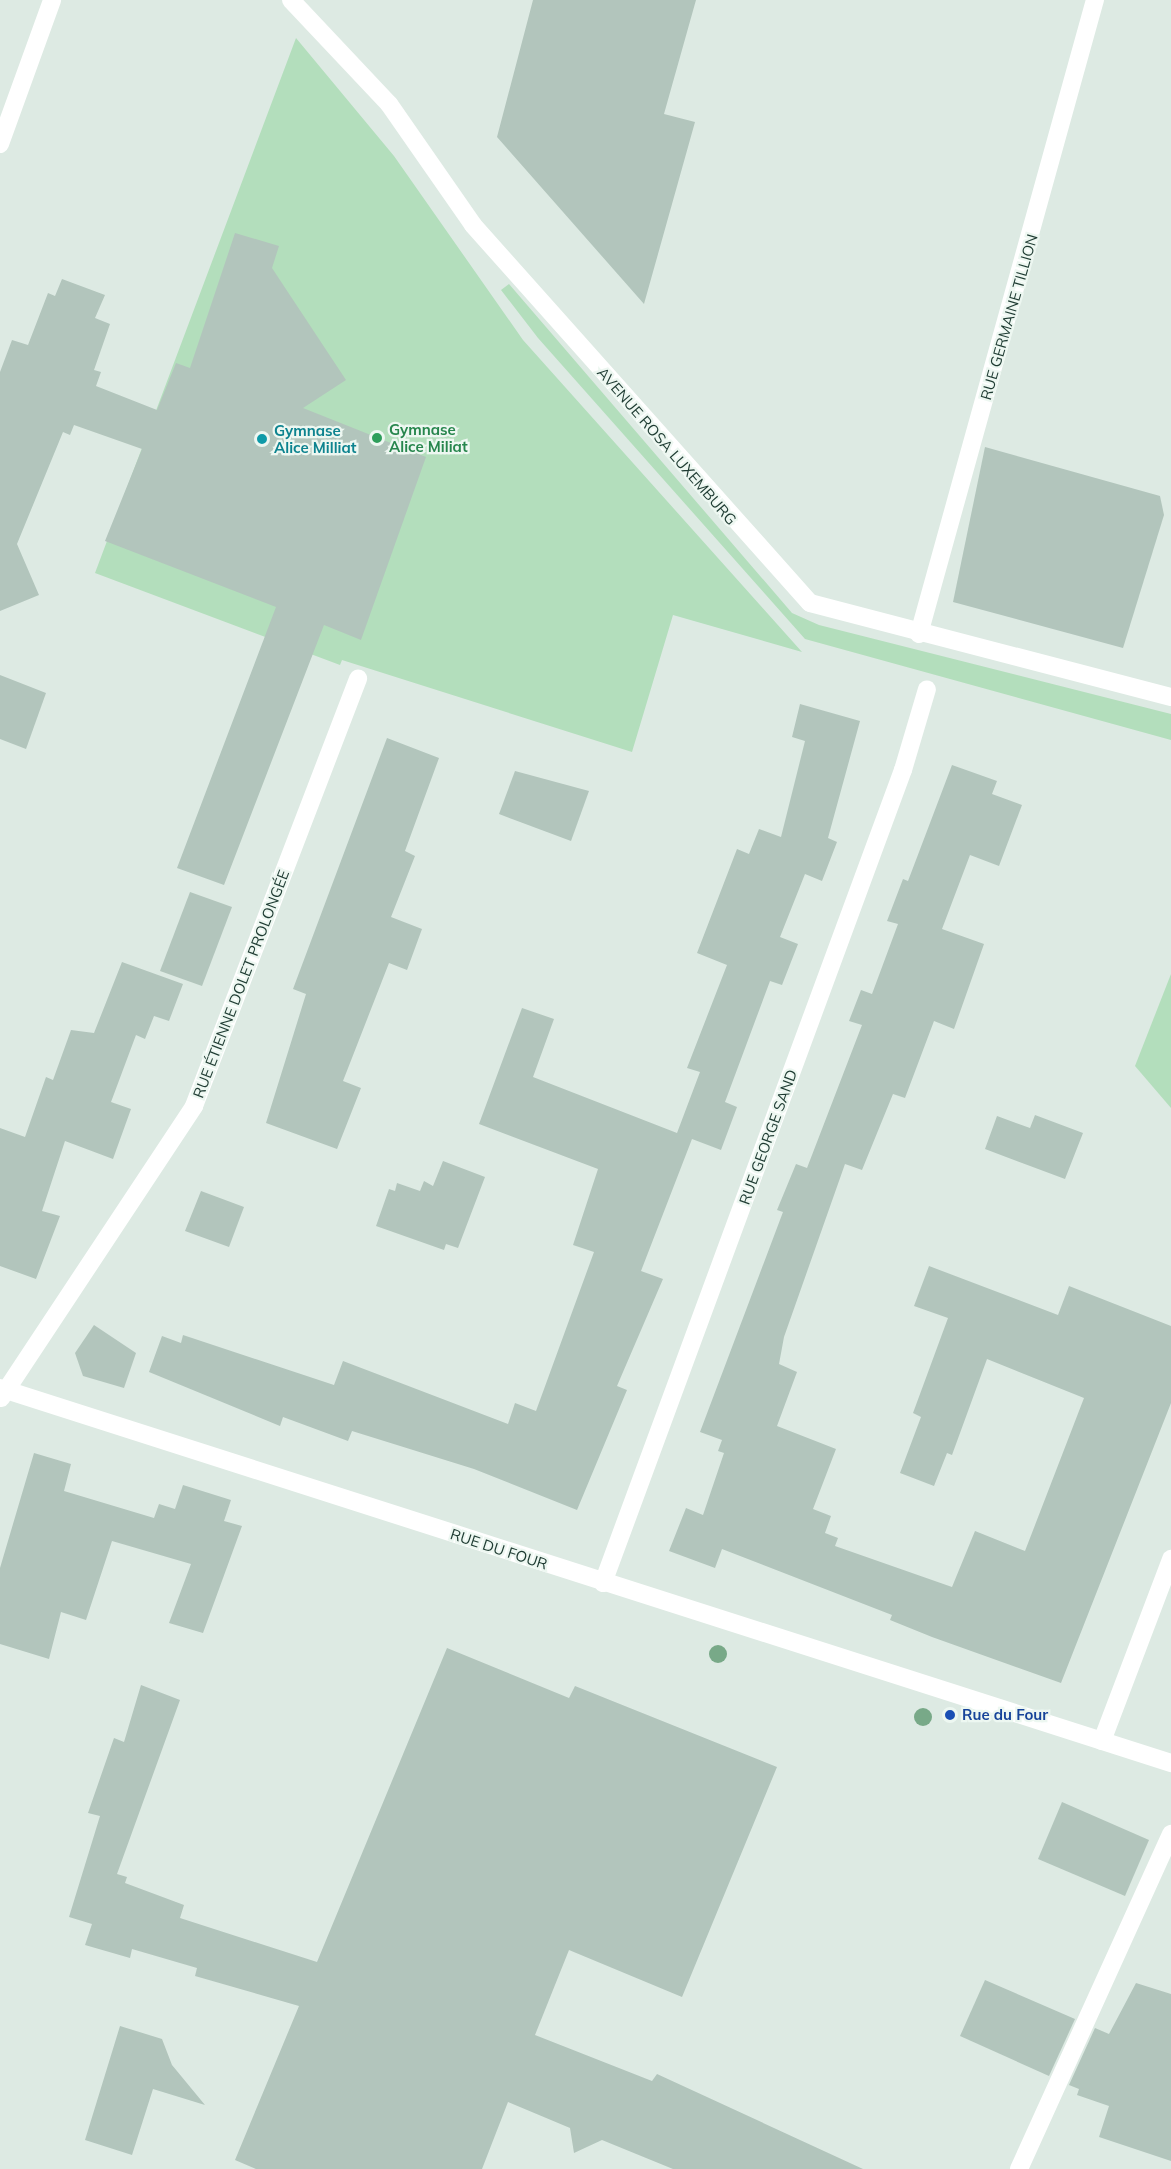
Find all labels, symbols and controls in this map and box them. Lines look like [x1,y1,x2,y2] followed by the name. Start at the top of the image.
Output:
[977,232,1041,402] street label: RUE GERMAINE TILLION
[594,363,740,529] street label: AVENUE ROSA LUXEMBURG
[389,420,468,455] place label: Gymnase Alice Miliat
[274,421,357,456] place label: Gymnase Alice Milliat
[370,431,384,445] marker: Gymnase Alice Miliat
[255,432,269,446] marker: Gymnase Alice Milliat
[189,867,293,1101] street label: RUE ÉTIENNE DOLET PROLONGÉE
[735,1067,801,1207] street label: RUE GEORGE SAND
[448,1525,550,1573] street label: RUE DU FOUR
[962,1706,1048,1724] place label: Rue du Four
[943,1708,957,1722] marker: Rue du Four

